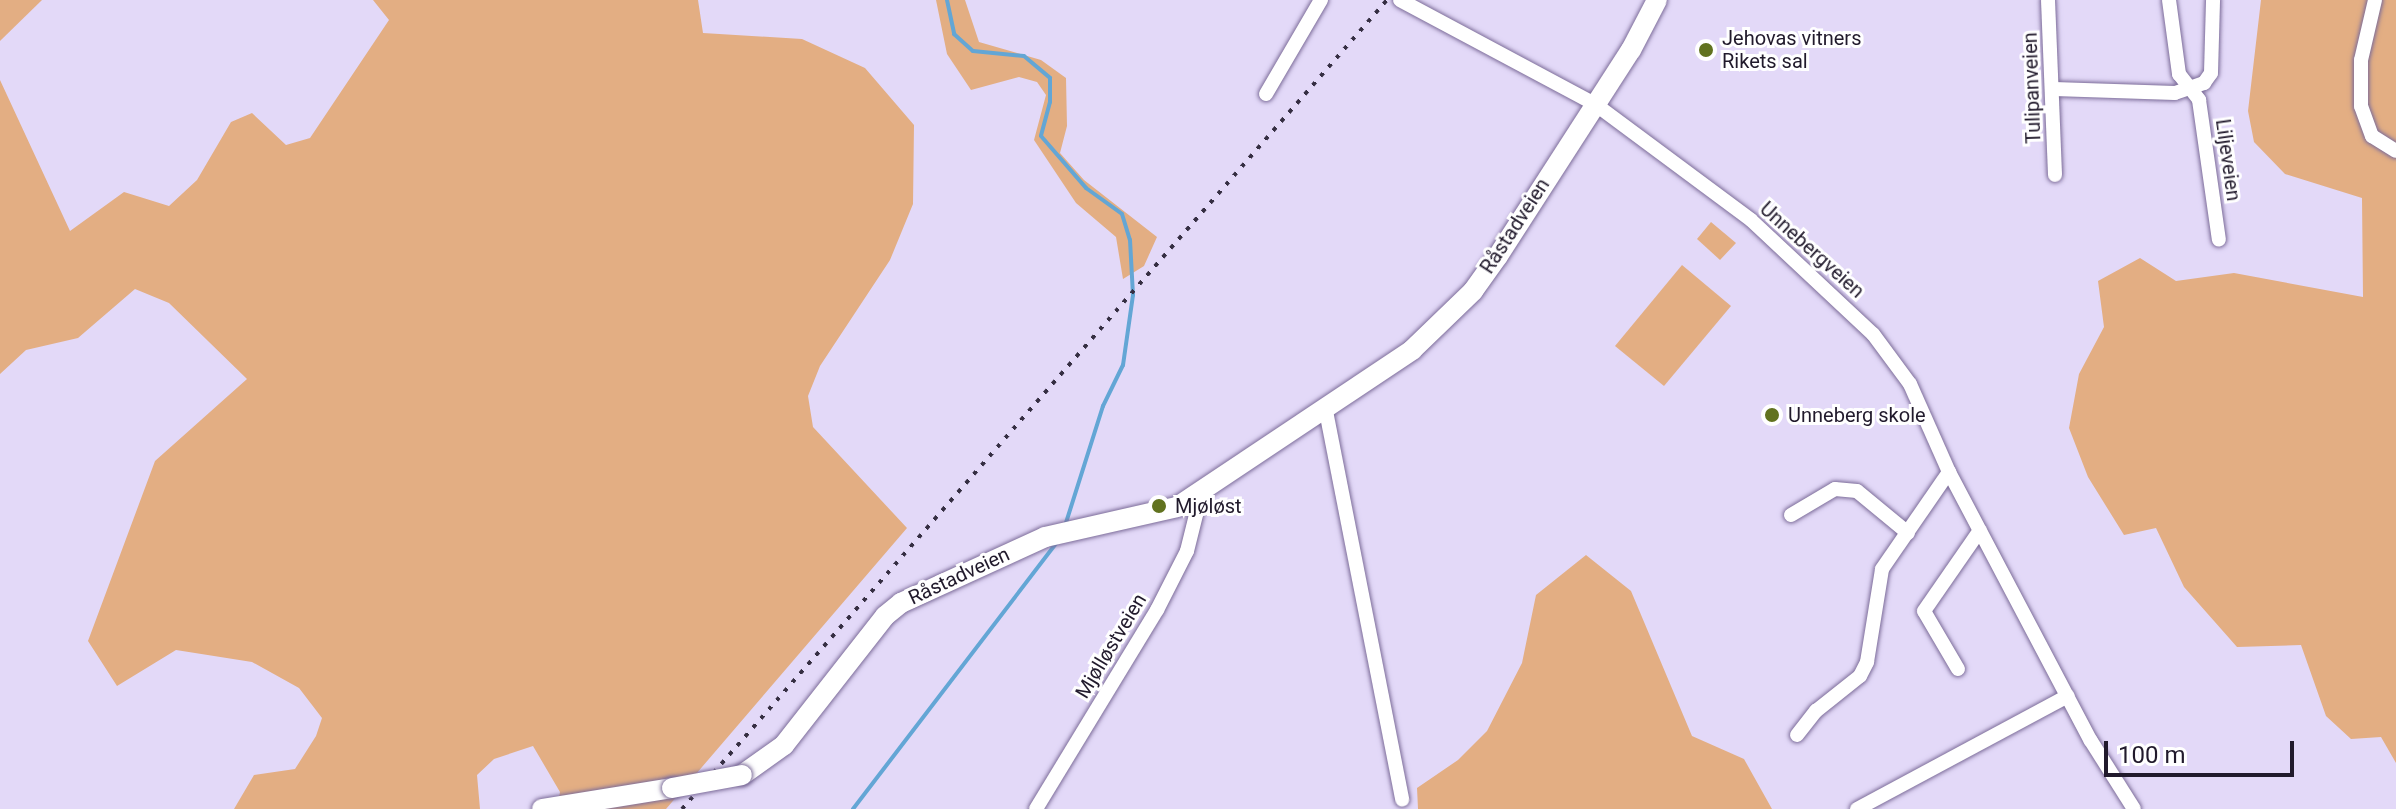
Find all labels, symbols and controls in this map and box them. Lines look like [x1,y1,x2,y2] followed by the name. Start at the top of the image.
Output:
[1722,26,1861,73] place label: Jehovas vitners Rikets sal
[2018,32,2046,144] street label: Tulipanveien
[1697,41,1715,59] marker: Jehovas vitners Rikets sal
[2210,118,2246,202] street label: Liljeveien
[1475,174,1555,278] street label: Råstadveien
[1755,197,1869,303] street label: Unnebergveien
[1788,403,1926,427] place label: Unneberg skole
[1763,406,1781,424] marker: Unneberg skole
[1175,494,1242,518] place label: Mjøløst
[1150,497,1168,515] marker: Mjøløst
[905,542,1013,610] street label: Råstadveien
[1070,589,1152,703] street label: Mjølløstveien
[2108,725,2298,775] scale bar
[2118,741,2185,769] text: 100 m

